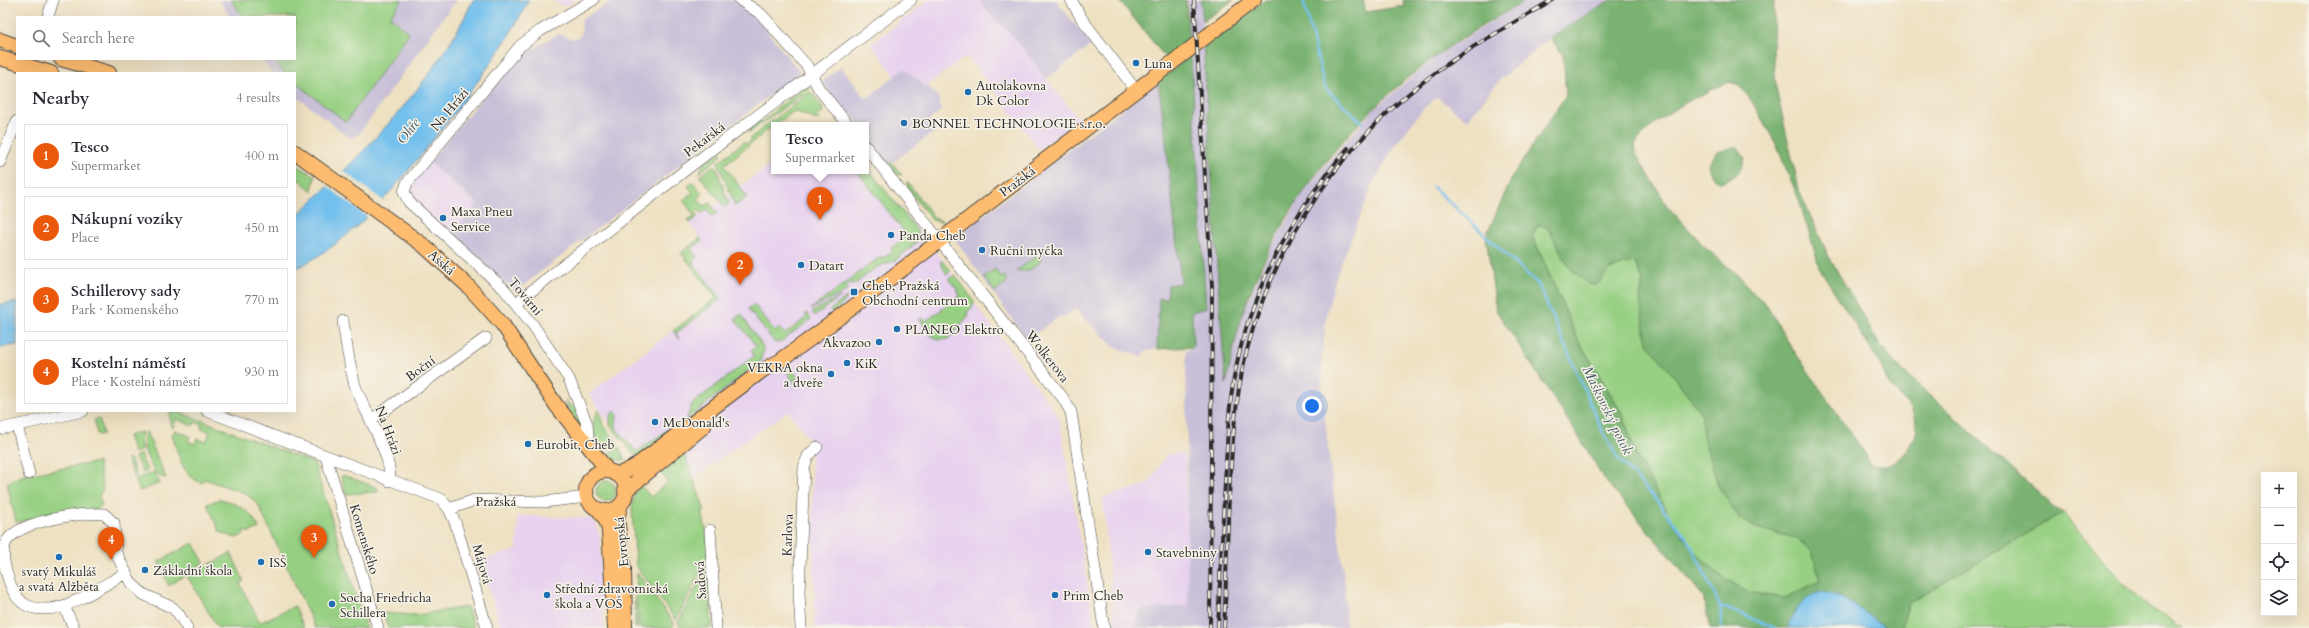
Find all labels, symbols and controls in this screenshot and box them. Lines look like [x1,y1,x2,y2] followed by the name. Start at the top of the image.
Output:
[16,16,296,60] search box
[30,27,52,49] icon: search
[62,28,135,48] text: Search here
[1144,55,1172,73] place label: Luna
[1131,58,1141,68] marker: Luna
[976,77,1046,110] place label: Autolakovna Dk Color
[427,84,473,135] street label: Na Hrázi
[32,87,89,110] text: Nearby
[963,87,973,97] marker: Autolakovna Dk Color
[236,89,280,107] text: 4 results
[393,114,425,148] water label: Ohře
[912,115,1106,133] place label: BONNEL TECHNOLOGIE s.r.o.
[680,118,729,161] street label: Pekařská
[899,118,909,128] marker: BONNEL TECHNOLOGIE s.r.o.
[771,122,869,174] popup
[785,129,823,149] text: Tesco
[71,137,109,157] text: Tesco
[43,147,49,165] text: 1
[245,147,279,165] text: 400 m
[785,149,855,167] text: Supermarket
[71,157,141,175] text: Supermarket
[996,162,1040,201] street label: Pražská
[807,187,833,220] pin: 1
[451,203,513,236] place label: Maxa Pneu Service
[71,209,183,229] text: Nákupní vozíky
[438,213,448,223] marker: Maxa Pneu Service
[43,219,49,237] text: 2
[245,219,279,237] text: 450 m
[899,227,966,245] place label: Panda Cheb
[71,229,99,247] text: Place
[886,230,896,240] marker: Panda Cheb
[990,242,1063,260] place label: Ruční myčka
[977,245,987,255] marker: Ruční myčka
[424,246,459,280] street label: Ašská
[727,252,753,285] pin: 2
[809,257,844,275] place label: Datart
[796,260,806,270] marker: Datart
[504,274,547,320] street label: Tovární
[862,277,968,310] place label: Cheb, Pražská Obchodní centrum
[71,281,181,301] text: Schillerovy sady
[849,287,859,297] marker: Cheb, Pražská Obchodní centrum
[43,291,49,309] text: 3
[245,291,279,309] text: 770 m
[71,301,179,319] text: Park · Komenského
[905,321,1004,339] place label: PLANEO Elektro
[892,324,902,334] marker: PLANEO Elektro
[1021,326,1073,387] street label: Wolkerova
[823,334,871,352] place label: Akvazoo
[874,337,884,347] marker: Akvazoo
[402,352,439,386] street label: Boční
[71,353,186,373] text: Kostelní náměstí
[855,355,878,373] place label: KiK
[842,358,852,368] marker: KiK
[747,359,823,392] place label: VEKRA okna a dveře
[43,363,49,381] text: 4
[245,363,279,381] text: 930 m
[1578,363,1637,458] water label: Maškovský potok
[826,369,836,379] marker: VEKRA okna a dveře
[71,373,201,391] text: Place · Kostelní náměstí
[1302,396,1322,416] your location
[371,403,406,458] street label: Na Hrázi
[663,414,729,432] place label: McDonald's
[650,417,660,427] marker: McDonald's
[536,436,614,454] place label: Eurobit, Cheb
[523,439,533,449] marker: Eurobit, Cheb
[2261,472,2297,616] map controls
[2261,472,2297,508] button: +
[476,493,517,511] street label: Pražská
[345,502,383,577] street label: Komenského
[2261,508,2297,544] button: −
[778,513,798,557] street label: Karlova
[610,516,634,568] street label: Evropská
[301,525,327,558] pin: 3
[98,527,124,560] pin: 4
[468,542,496,587] street label: Májová
[1156,544,1217,562] place label: Stavebniny
[2261,544,2297,580] button: locate
[1143,547,1153,557] marker: Stavebniny
[54,552,64,562] marker: svatý Mikuláš a svatá Alžběta
[269,554,286,572] place label: ISŠ
[256,557,266,567] marker: ISŠ
[691,560,711,600] street label: Sadová
[153,562,233,580] place label: Základní škola
[19,563,99,596] place label: svatý Mikuláš a svatá Alžběta
[140,565,150,575] marker: Základní škola
[555,580,668,613] place label: Střední zdravotnická škola a VOŠ
[2261,580,2297,616] button: layers
[1063,587,1124,605] place label: Prim Cheb
[340,589,432,622] place label: Socha Friedricha Schillera
[542,590,552,600] marker: Střední zdravotnická škola a VOŠ
[1050,590,1060,600] marker: Prim Cheb
[327,599,337,609] marker: Socha Friedricha Schillera

